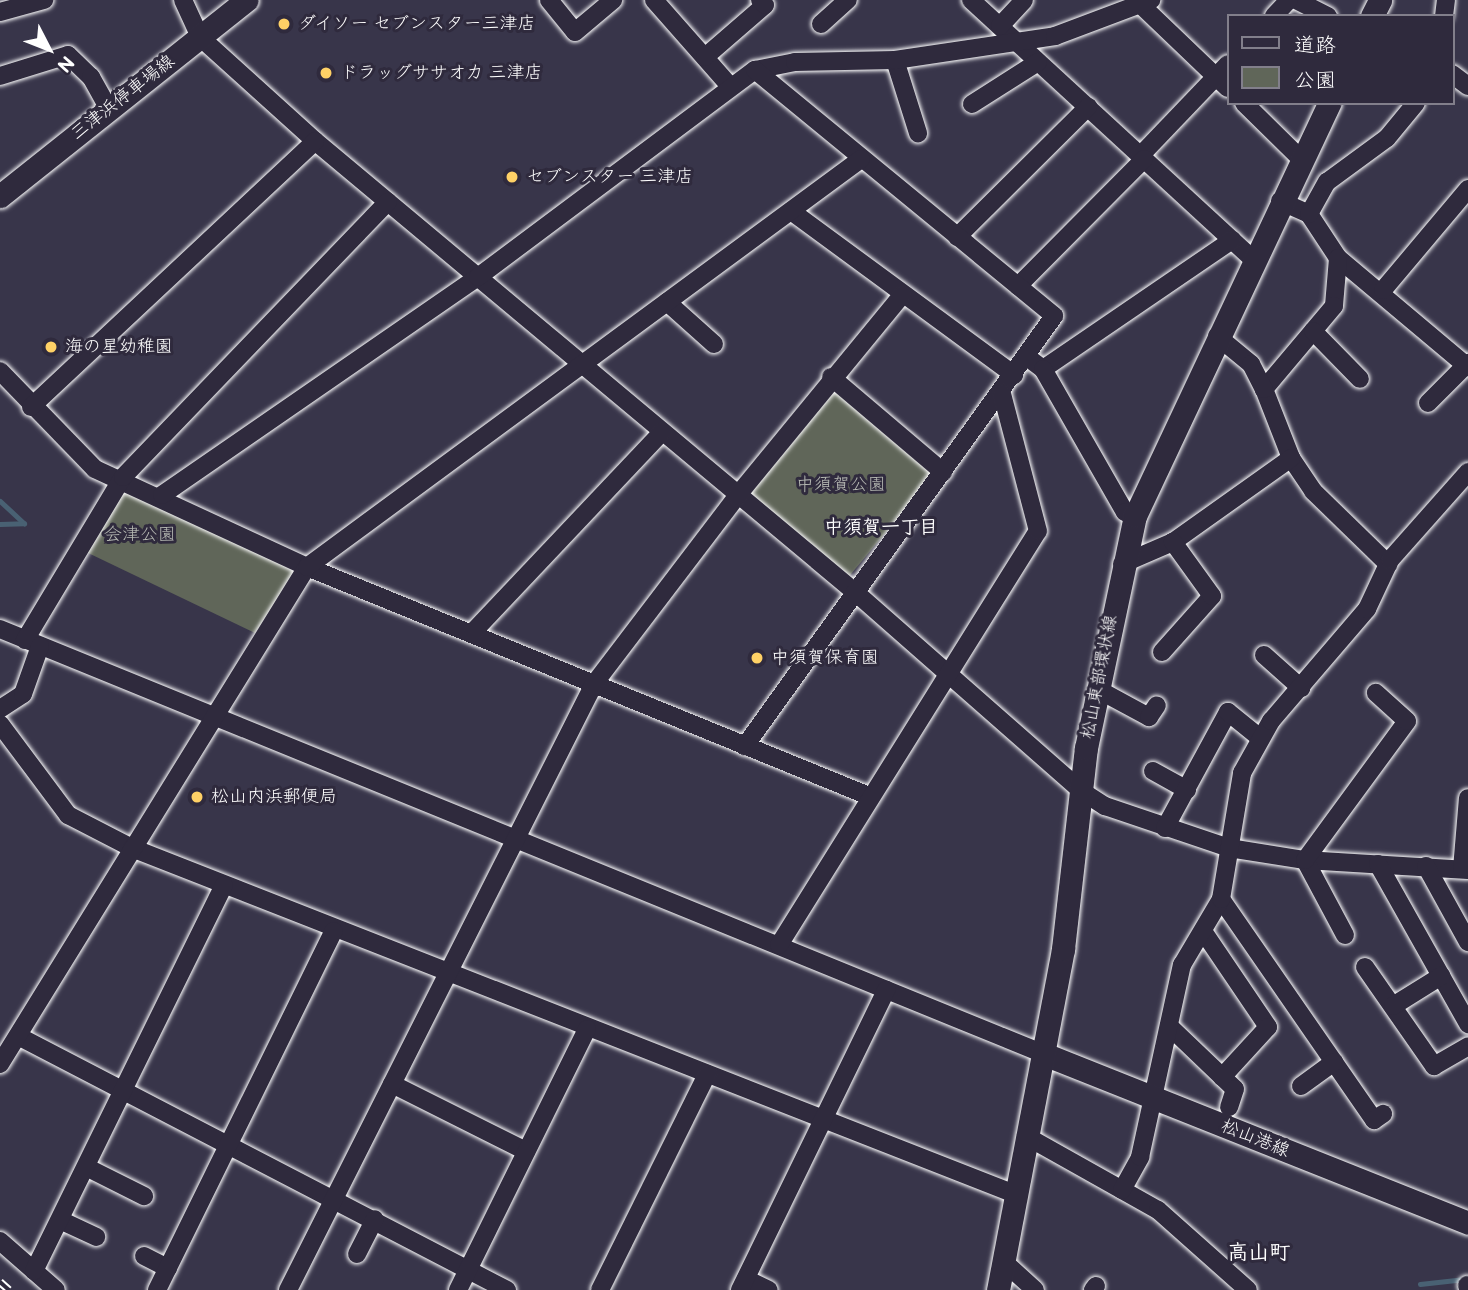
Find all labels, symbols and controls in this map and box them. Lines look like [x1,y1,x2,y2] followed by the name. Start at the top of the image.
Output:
[298,13,537,35] place label: ダイソー セブンスター三津店
[14,14,84,84] north arrow
[1226,14,1454,105] legend
[276,16,292,32] marker: ダイソー セブンスター三津店
[1294,33,1336,58] text: 道路
[52,50,78,76] text: N
[67,51,179,145] street label: 三津浜停車場線
[340,62,543,84] place label: ドラッグササオカ 三津店
[318,65,334,81] marker: ドラッグササオカ 三津店
[1294,68,1336,93] text: 公園
[526,166,693,188] place label: セブンスター 三津店
[504,169,520,185] marker: セブンスター 三津店
[65,336,173,358] place label: 海の星幼稚園
[43,339,59,355] marker: 海の星幼稚園
[796,474,886,496] park label: 中須賀公園
[824,517,938,539] district label: 中須賀一丁目
[104,524,176,546] park label: 会津公園
[1077,613,1123,741] street label: 松山東部環状線
[771,647,879,669] place label: 中須賀保育園
[749,650,765,666] marker: 中須賀保育園
[211,786,337,808] place label: 松山内浜郵便局
[189,789,205,805] marker: 松山内浜郵便局
[1218,1116,1292,1162] street label: 松山港線
[1228,1240,1290,1266] district label: 高山町

